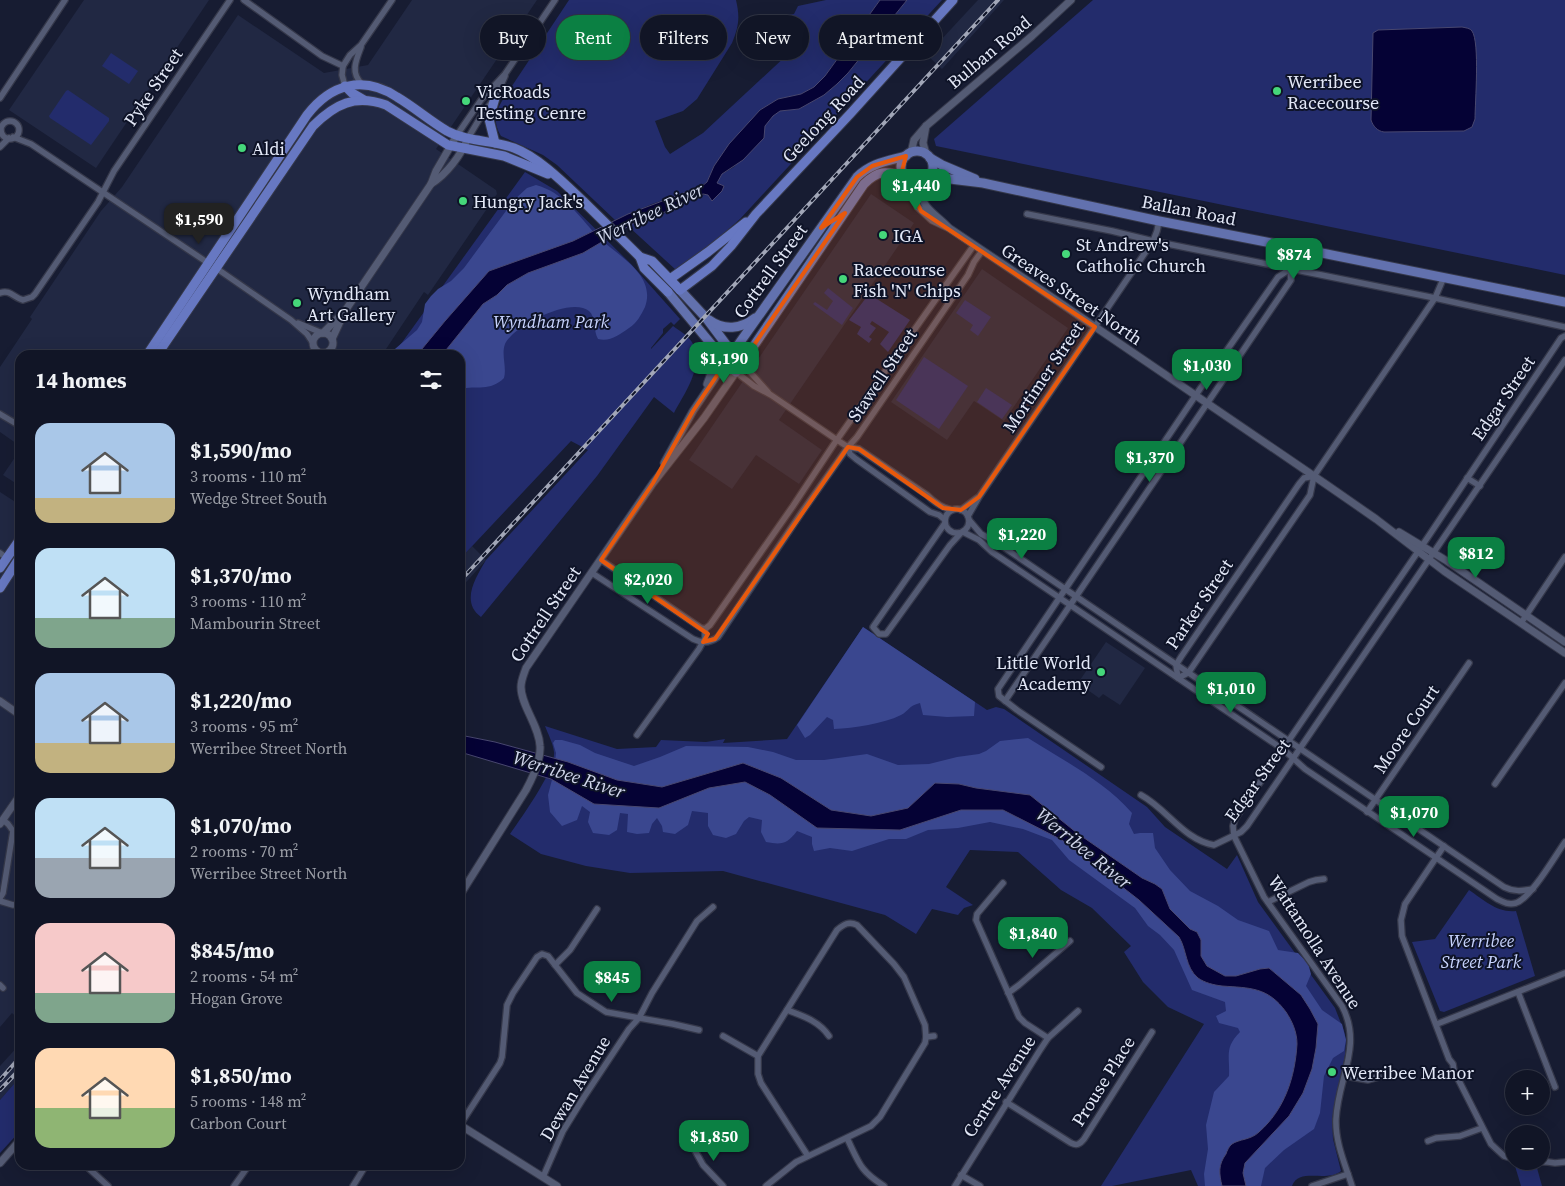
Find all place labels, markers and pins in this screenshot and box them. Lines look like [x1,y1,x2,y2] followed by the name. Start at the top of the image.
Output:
[1287,69,1379,115] place label: Werribee Racecourse
[476,79,586,125] place label: VicRoads Testing Cenre
[1271,85,1283,97] marker: Werribee Racecourse
[460,95,472,107] marker: VicRoads Testing Cenre
[252,136,285,161] place label: Aldi
[236,142,248,154] marker: Aldi
[875,168,957,211] pin: $1,440
[473,189,583,214] place label: Hungry Jack's
[457,195,469,207] marker: Hungry Jack's
[158,202,240,245] pin: $1,590
[893,223,923,248] place label: IGA
[877,229,889,241] marker: IGA
[1076,232,1206,278] place label: St Andrew's Catholic Church
[1264,238,1324,280] pin: $874
[1060,248,1072,260] marker: St Andrew's Catholic Church
[853,257,961,303] place label: Racecourse Fish 'N' Chips
[837,273,849,285] marker: Racecourse Fish 'N' Chips
[307,281,396,327] place label: Wyndham Art Gallery
[291,297,303,309] marker: Wyndham Art Gallery
[683,342,765,384] pin: $1,190
[1166,348,1248,391] pin: $1,030
[1109,440,1191,483] pin: $1,370
[981,518,1063,560] pin: $1,220
[1446,536,1506,579] pin: $812
[607,562,689,605] pin: $2,020
[996,650,1092,696] place label: Little World Academy
[1095,666,1107,678] marker: Little World Academy
[1190,672,1272,714] pin: $1,010
[1373,796,1455,838] pin: $1,070
[992,916,1074,959] pin: $1,840
[582,960,642,1003] pin: $845
[1342,1060,1474,1085] place label: Werribee Manor
[1326,1066,1338,1078] marker: Werribee Manor
[673,1120,755,1162] pin: $1,850

